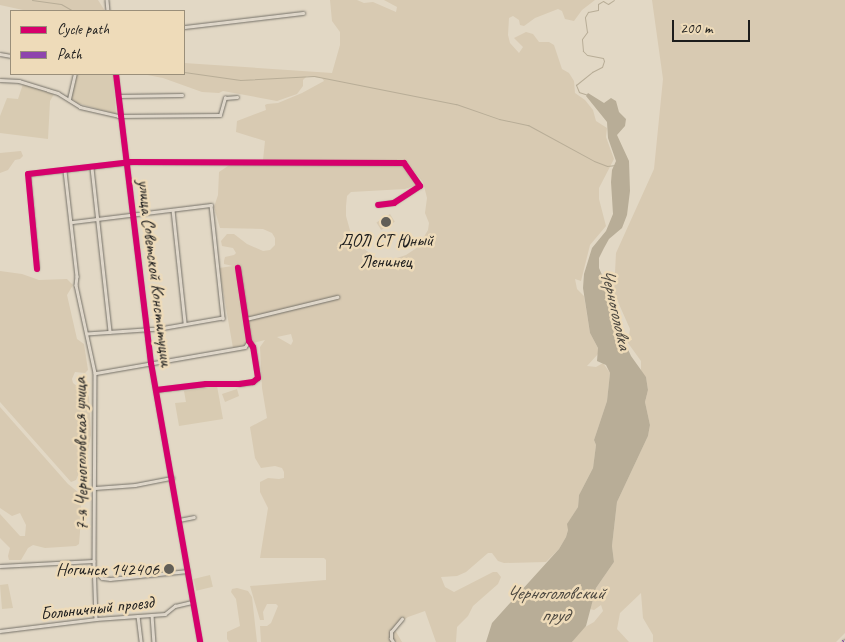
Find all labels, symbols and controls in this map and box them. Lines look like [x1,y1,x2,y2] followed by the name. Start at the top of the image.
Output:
[10,10,185,75] legend
[675,10,752,42] scale bar
[680,19,712,38] text: 200 m
[57,20,109,39] text: Cycle path
[57,45,82,64] text: Path
[133,177,177,369] street label: улица Советской Конституции
[380,216,392,228] marker: ДОЛ СТ Юный Ленинец
[338,230,434,272] place label: ДОЛ СТ Юный Ленинец
[595,266,635,352] water label: Черноголовка
[69,377,93,531] street label: 7-я Черноголовская улица
[56,558,159,580] place label: Ногинск 142406
[163,563,175,575] marker: Ногинск 142406
[506,583,604,627] water label: Черноголовский пруд
[39,591,155,625] street label: Больничный проезд

